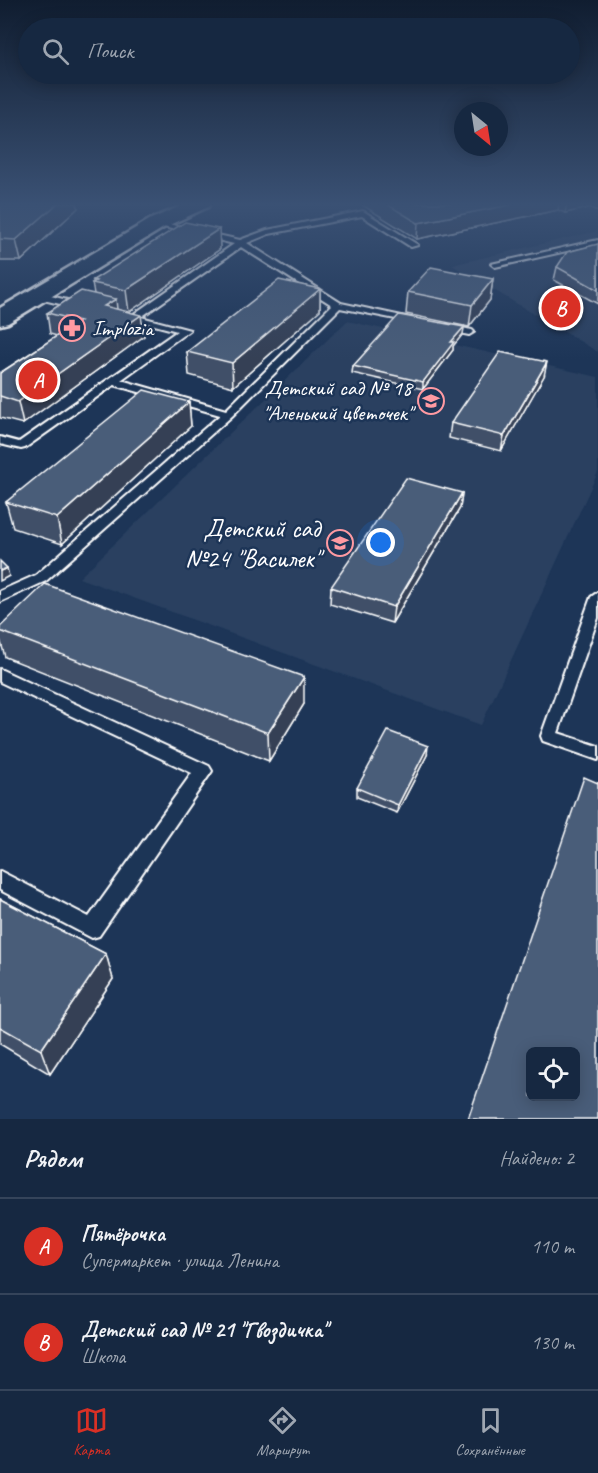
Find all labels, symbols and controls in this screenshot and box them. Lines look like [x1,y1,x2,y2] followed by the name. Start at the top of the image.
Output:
[18,18,580,84] search box
[39,35,72,68] icon: search
[87,37,133,65] text: Поиск
[454,102,508,156] north arrow
[542,286,580,330] pin: B
[57,313,87,343] pharmacy icon: Implozia
[92,314,155,342] place label: Implozia
[18,358,57,403] pin: A
[262,374,417,427] place label: Детский сад № 18 "Аленький цветочек"
[416,386,446,416] school or university icon: Детский сад № 18 "Аленький цветочек"
[185,512,325,575] place label: Детский сад №24 "Василек"
[325,528,355,558] school or university icon: Детский сад №24 "Василек"
[366,528,395,557] your location
[526,1047,580,1101] map controls
[526,1047,580,1101] button: locate
[24,1142,82,1175] text: Рядом
[499,1146,574,1171] text: Найдено: 2
[81,1220,165,1248] text: Пятёрочка
[38,1234,49,1259] text: A
[531,1234,574,1259] text: 110 m
[81,1248,279,1273] text: Супермаркет · улица Ленина
[81,1316,327,1344] text: Детский сад № 21 "Гвоздичка"
[38,1330,49,1355] text: B
[531,1330,574,1355] text: 130 m
[81,1344,125,1369] text: Школа
[73,1404,110,1460] tab: Карта
[256,1404,309,1460] tab: Маршрут
[455,1404,525,1460] tab: Сохранённые

